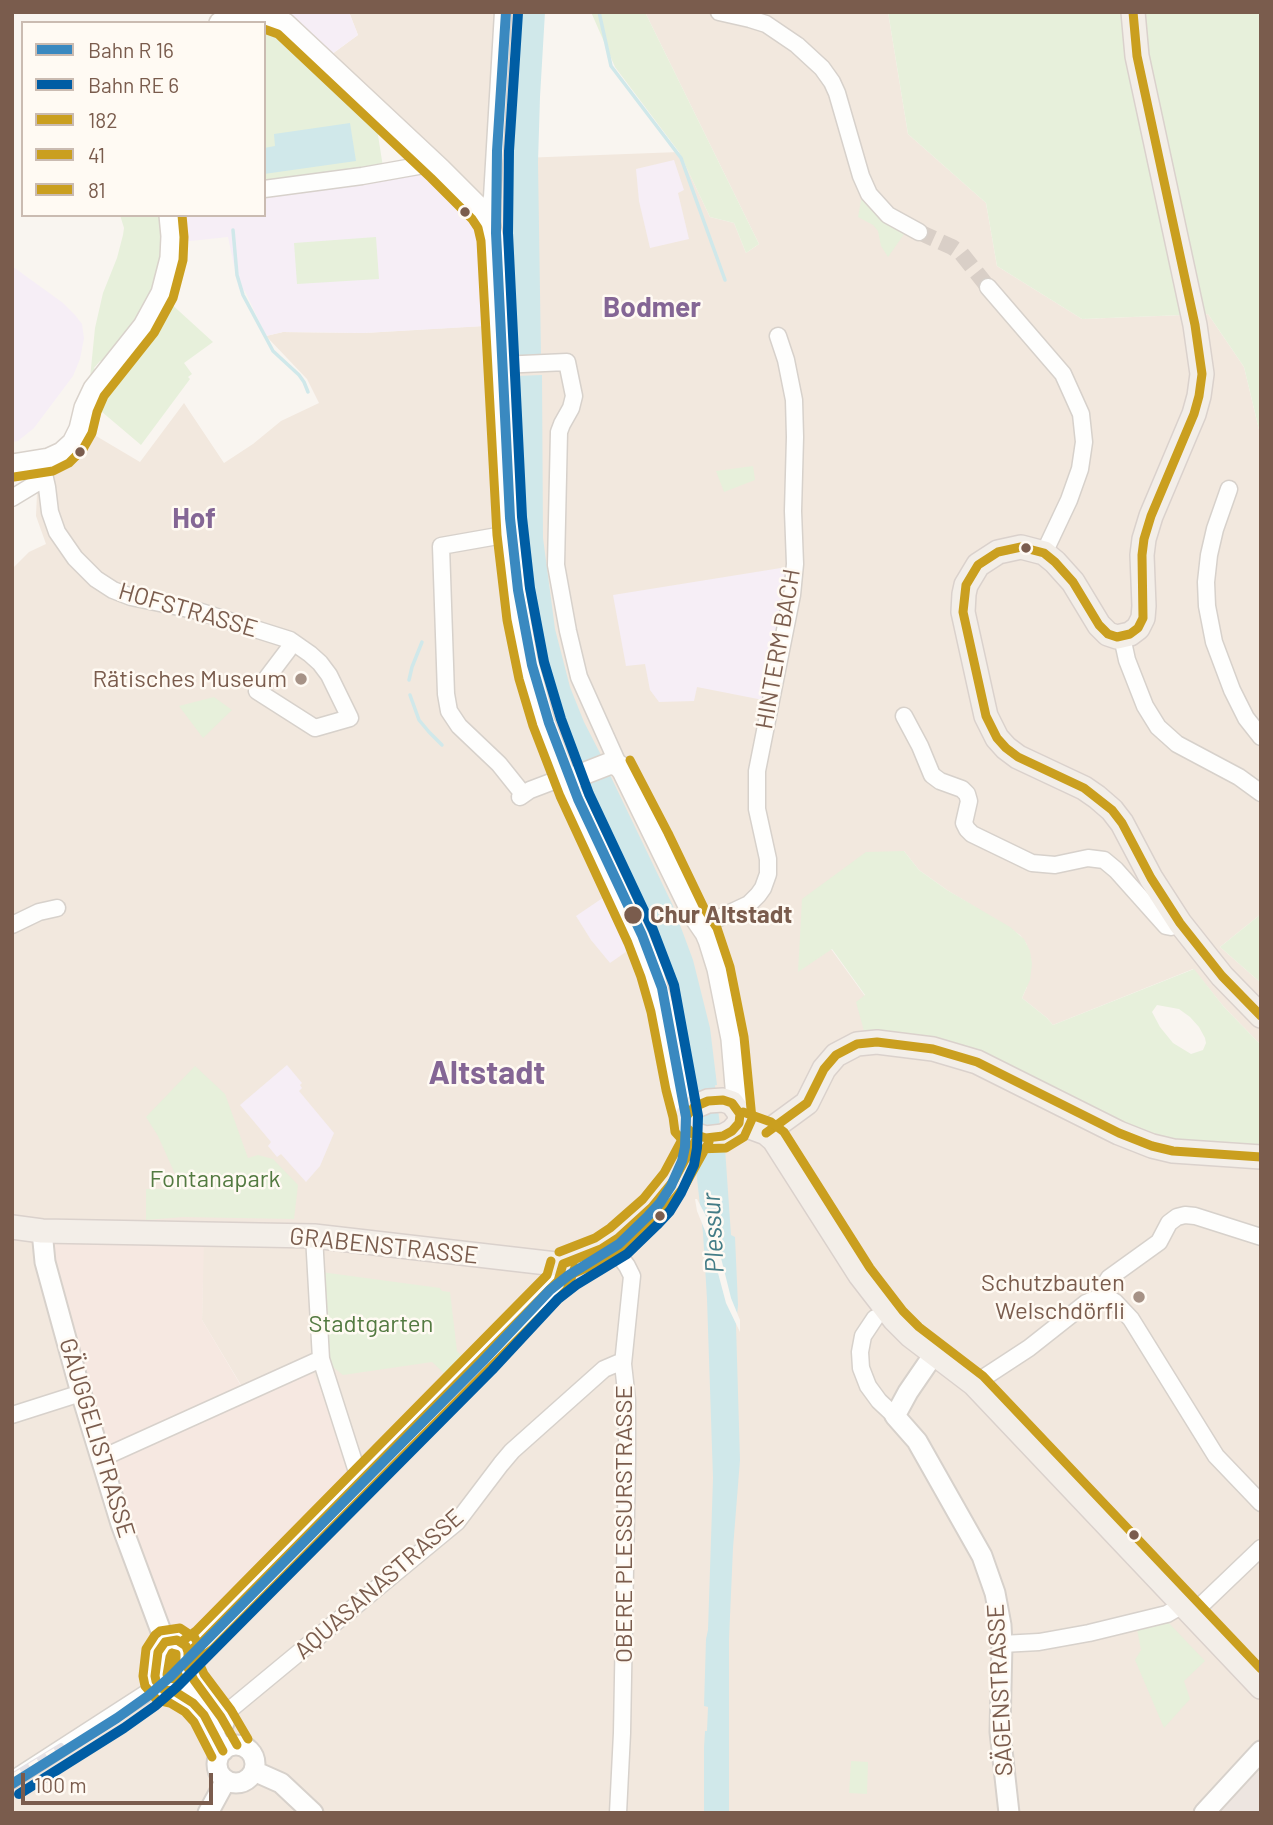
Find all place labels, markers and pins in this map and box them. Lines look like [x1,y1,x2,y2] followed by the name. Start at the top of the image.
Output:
[458,205,472,219] unlabelled marker
[73,445,87,459] unlabelled marker
[1019,541,1033,555] unlabelled marker
[92,665,287,693] place label: Rätisches Museum
[293,671,309,687] marker: Rätisches Museum
[650,901,792,929] place label: Chur Altstadt
[622,904,644,926] marker: Chur Altstadt
[653,1209,667,1223] unlabelled marker
[981,1269,1125,1325] place label: Schutzbauten Welschdörfli
[1131,1289,1147,1305] marker: Schutzbauten Welschdörfli
[1127,1528,1141,1542] unlabelled marker

